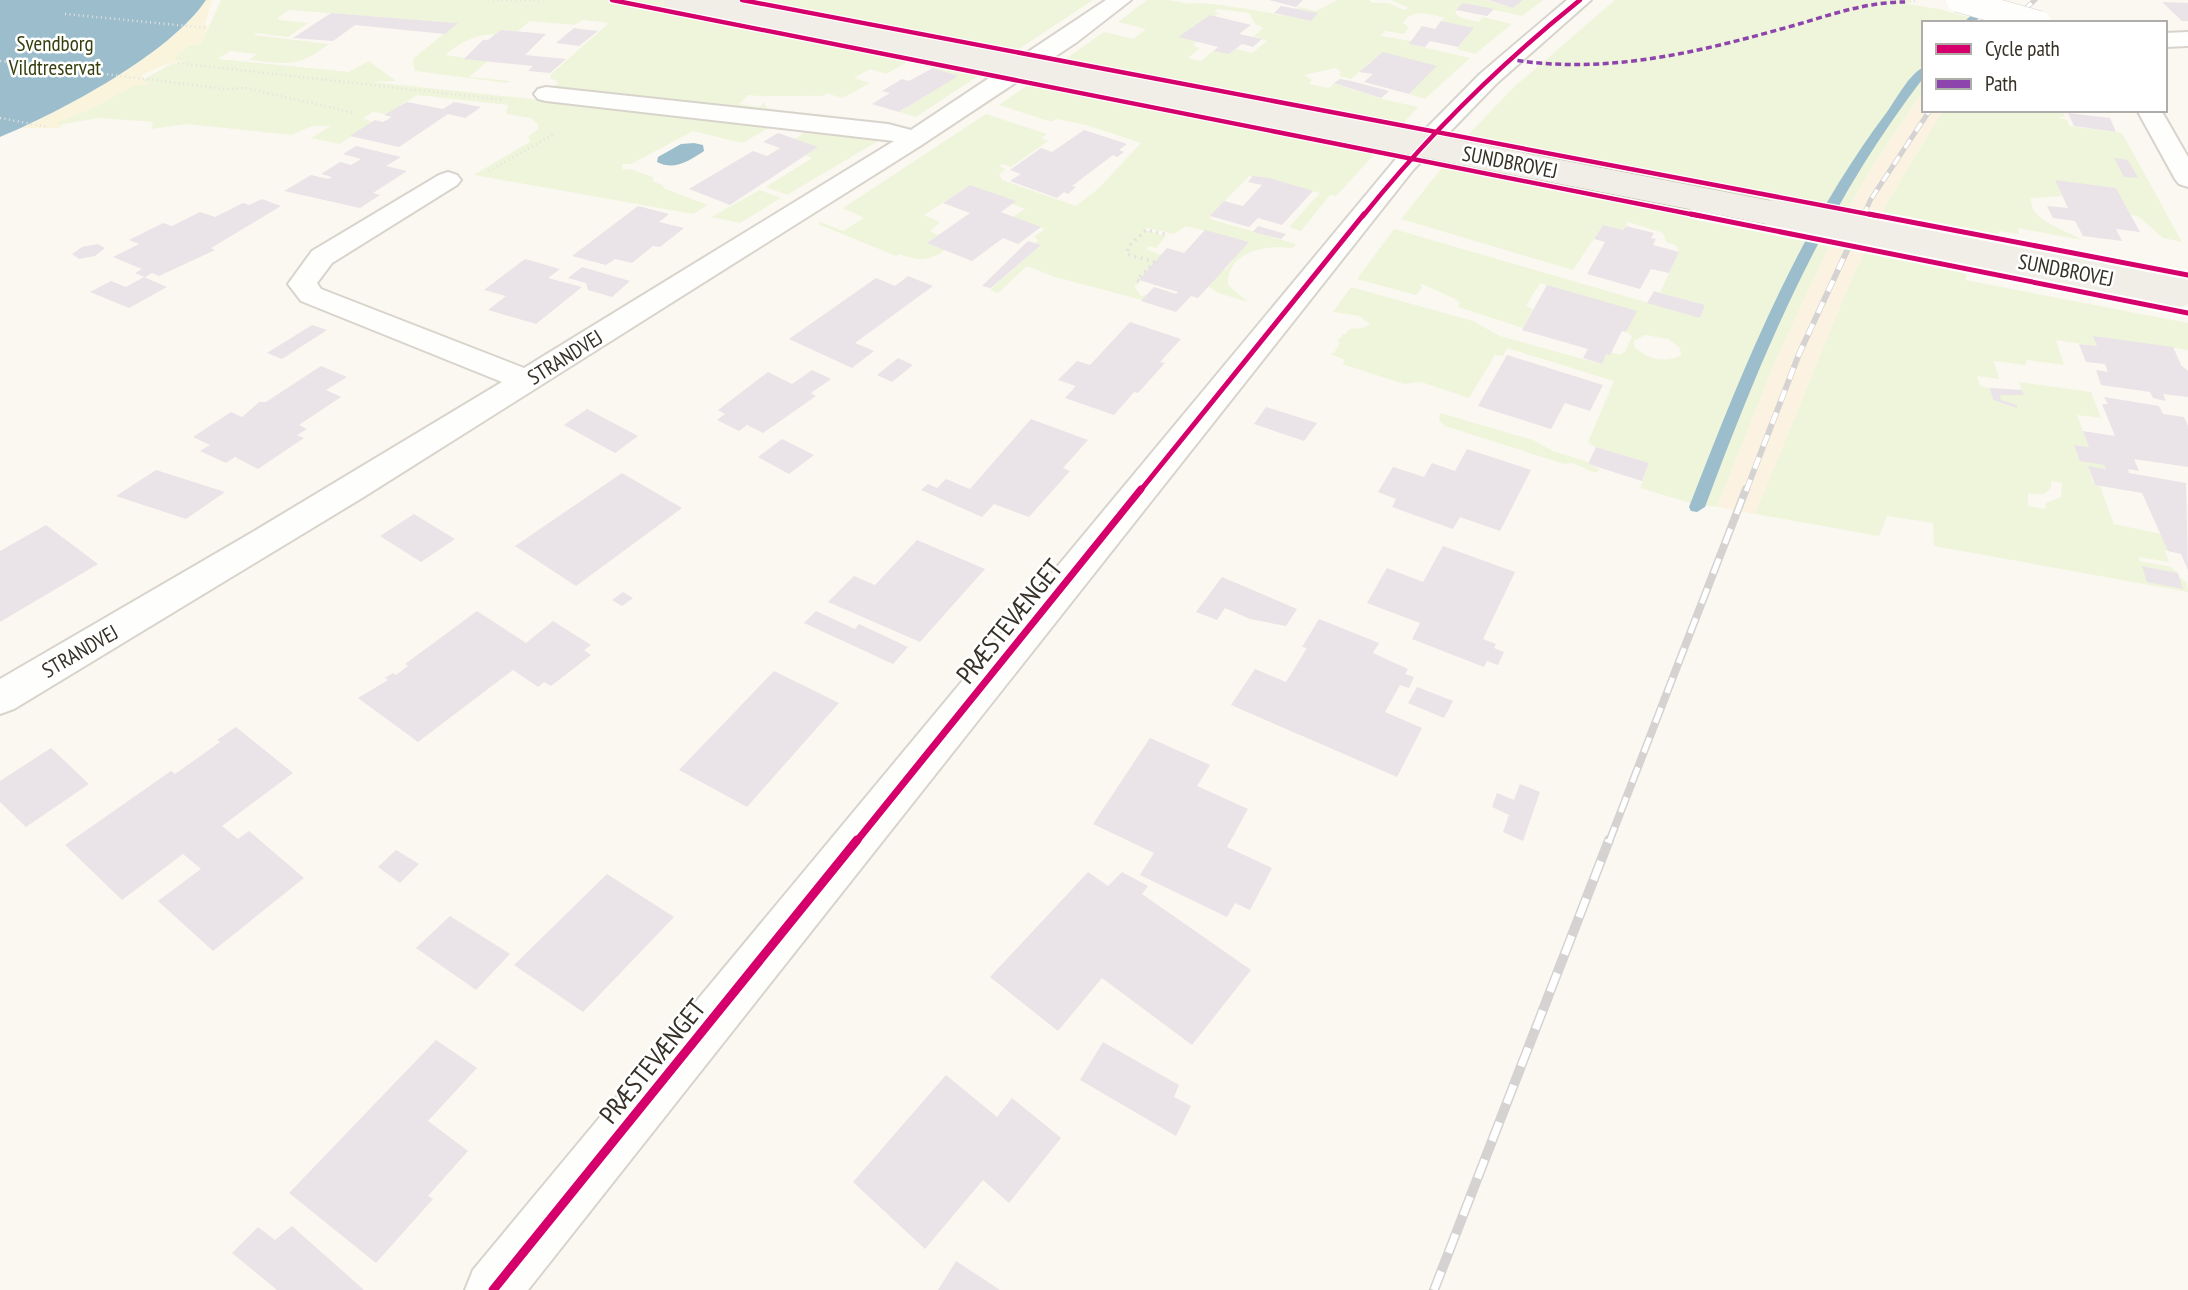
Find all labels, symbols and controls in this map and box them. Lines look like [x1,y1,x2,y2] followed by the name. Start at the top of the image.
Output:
[1922,21,2167,112] legend
[8,30,101,81] park label: Svendborg Vildtreservat
[1985,35,2060,62] text: Cycle path
[1985,70,2017,97] text: Path
[1460,140,1560,184] street label: SUNDBROVEJ
[2016,248,2116,292] street label: SUNDBROVEJ
[522,323,608,391] street label: STRANDVEJ
[949,552,1070,690] street label: PRÆSTEVÆNGET
[37,618,123,684] street label: STRANDVEJ
[592,992,713,1130] street label: PRÆSTEVÆNGET

